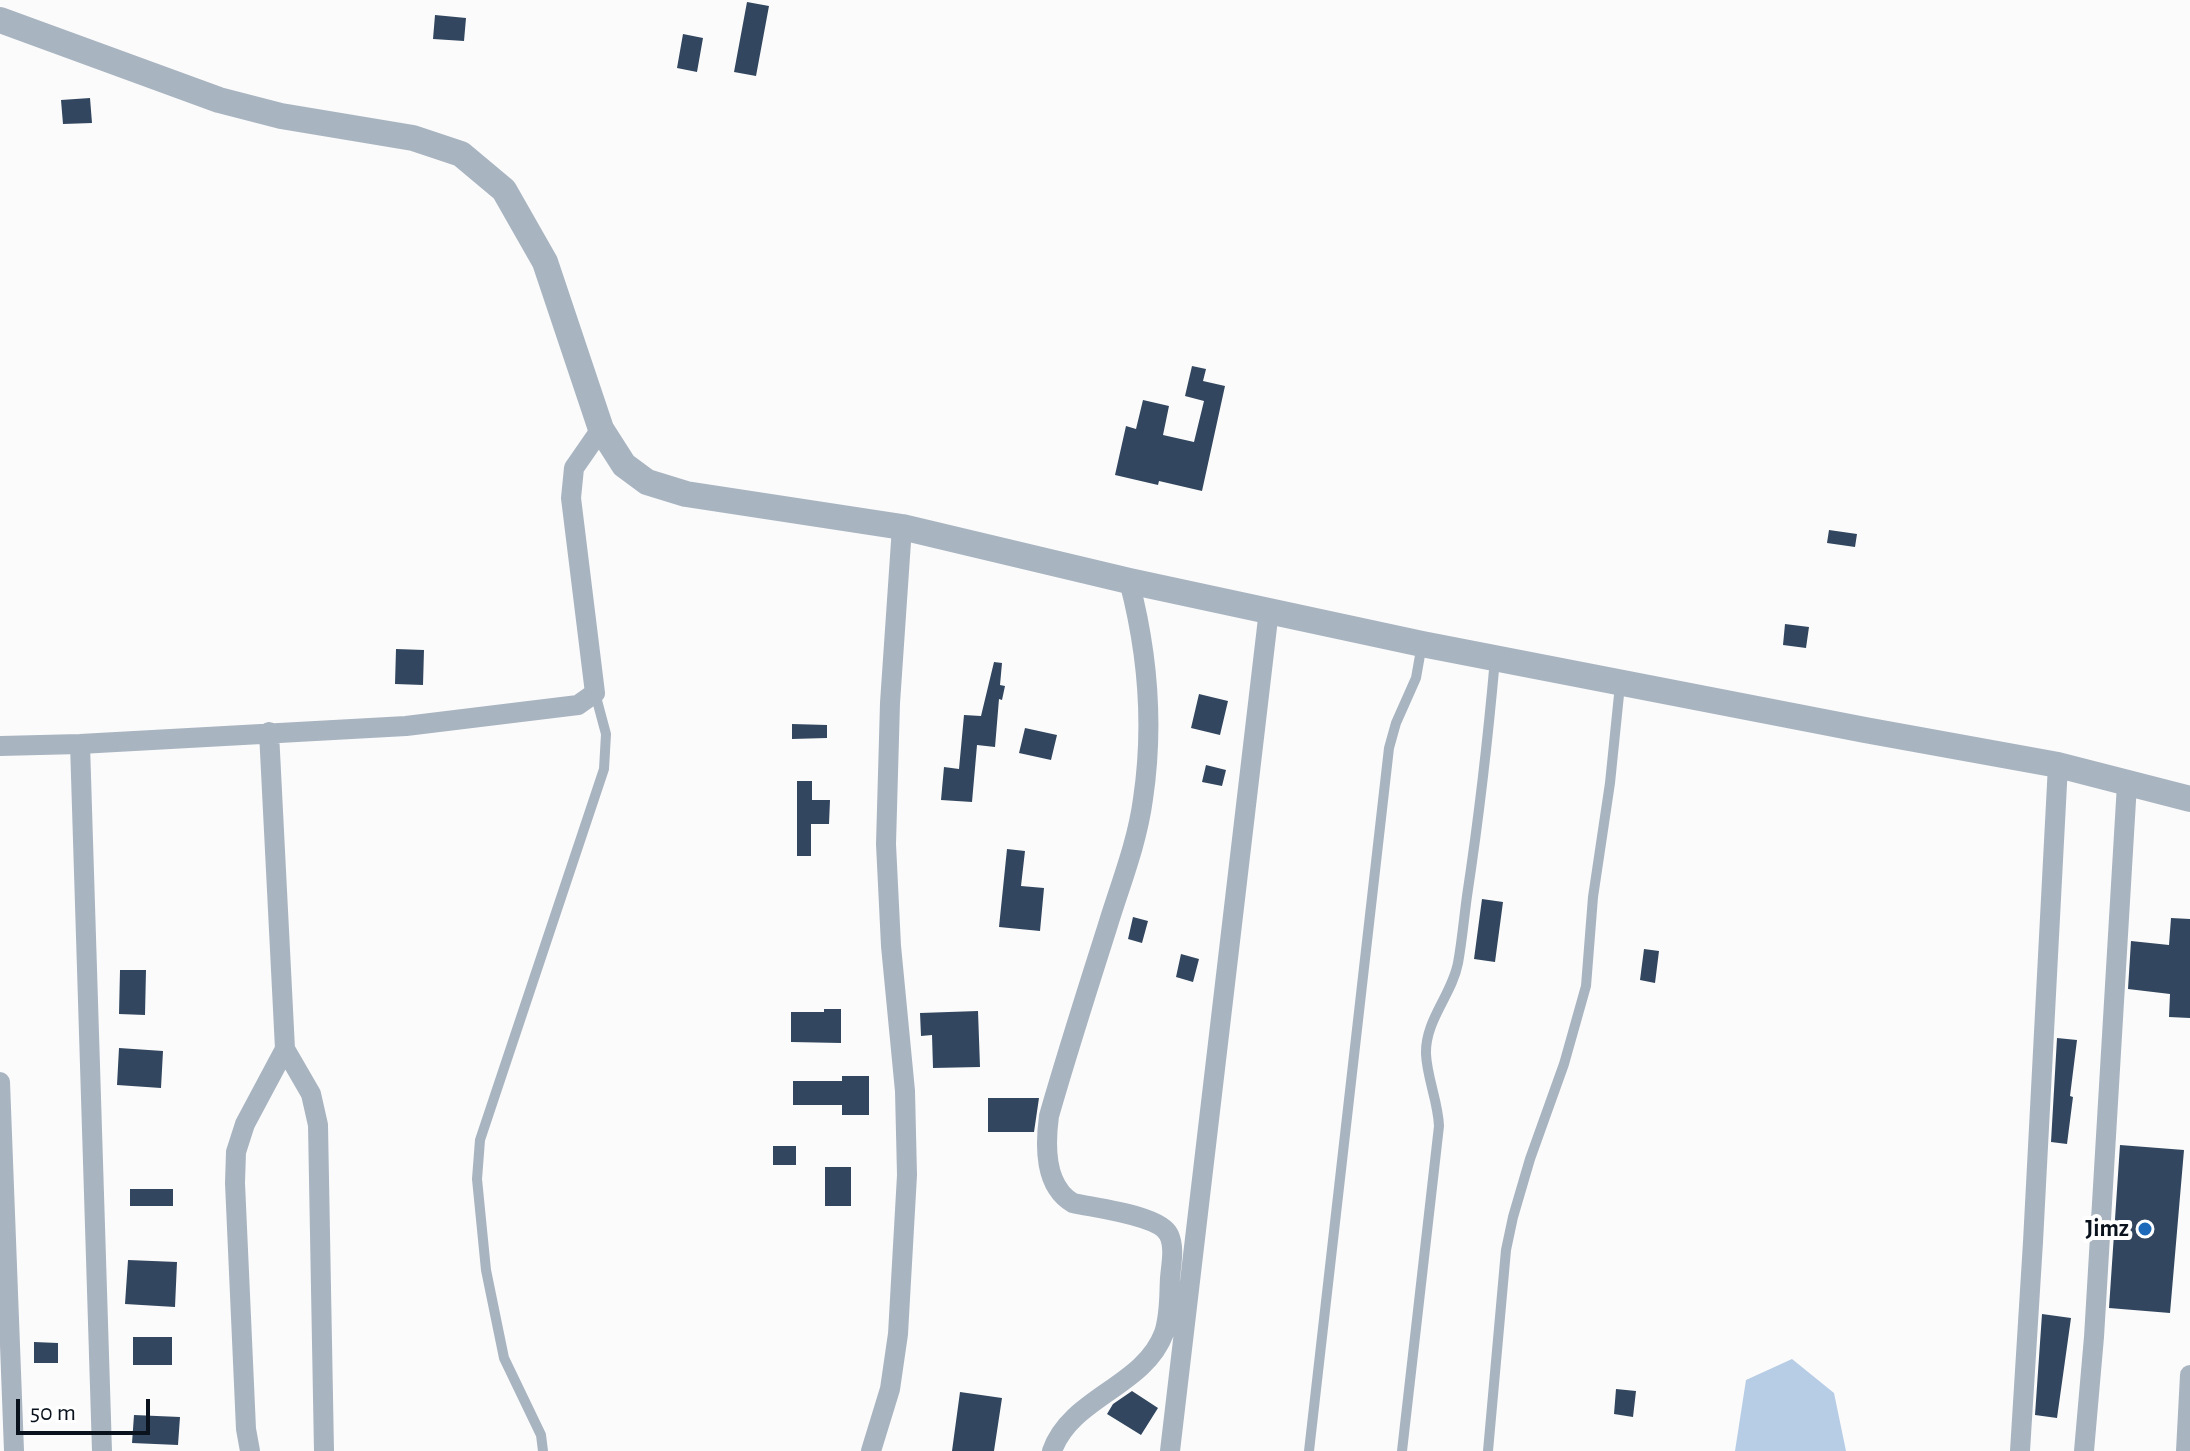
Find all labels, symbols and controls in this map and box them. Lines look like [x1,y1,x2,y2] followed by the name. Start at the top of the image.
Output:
[2085,1215,2129,1243] place label: Jimz
[2136,1220,2154,1238] marker: Jimz
[20,1383,154,1433] scale bar
[30,1401,76,1425] text: 50 m

